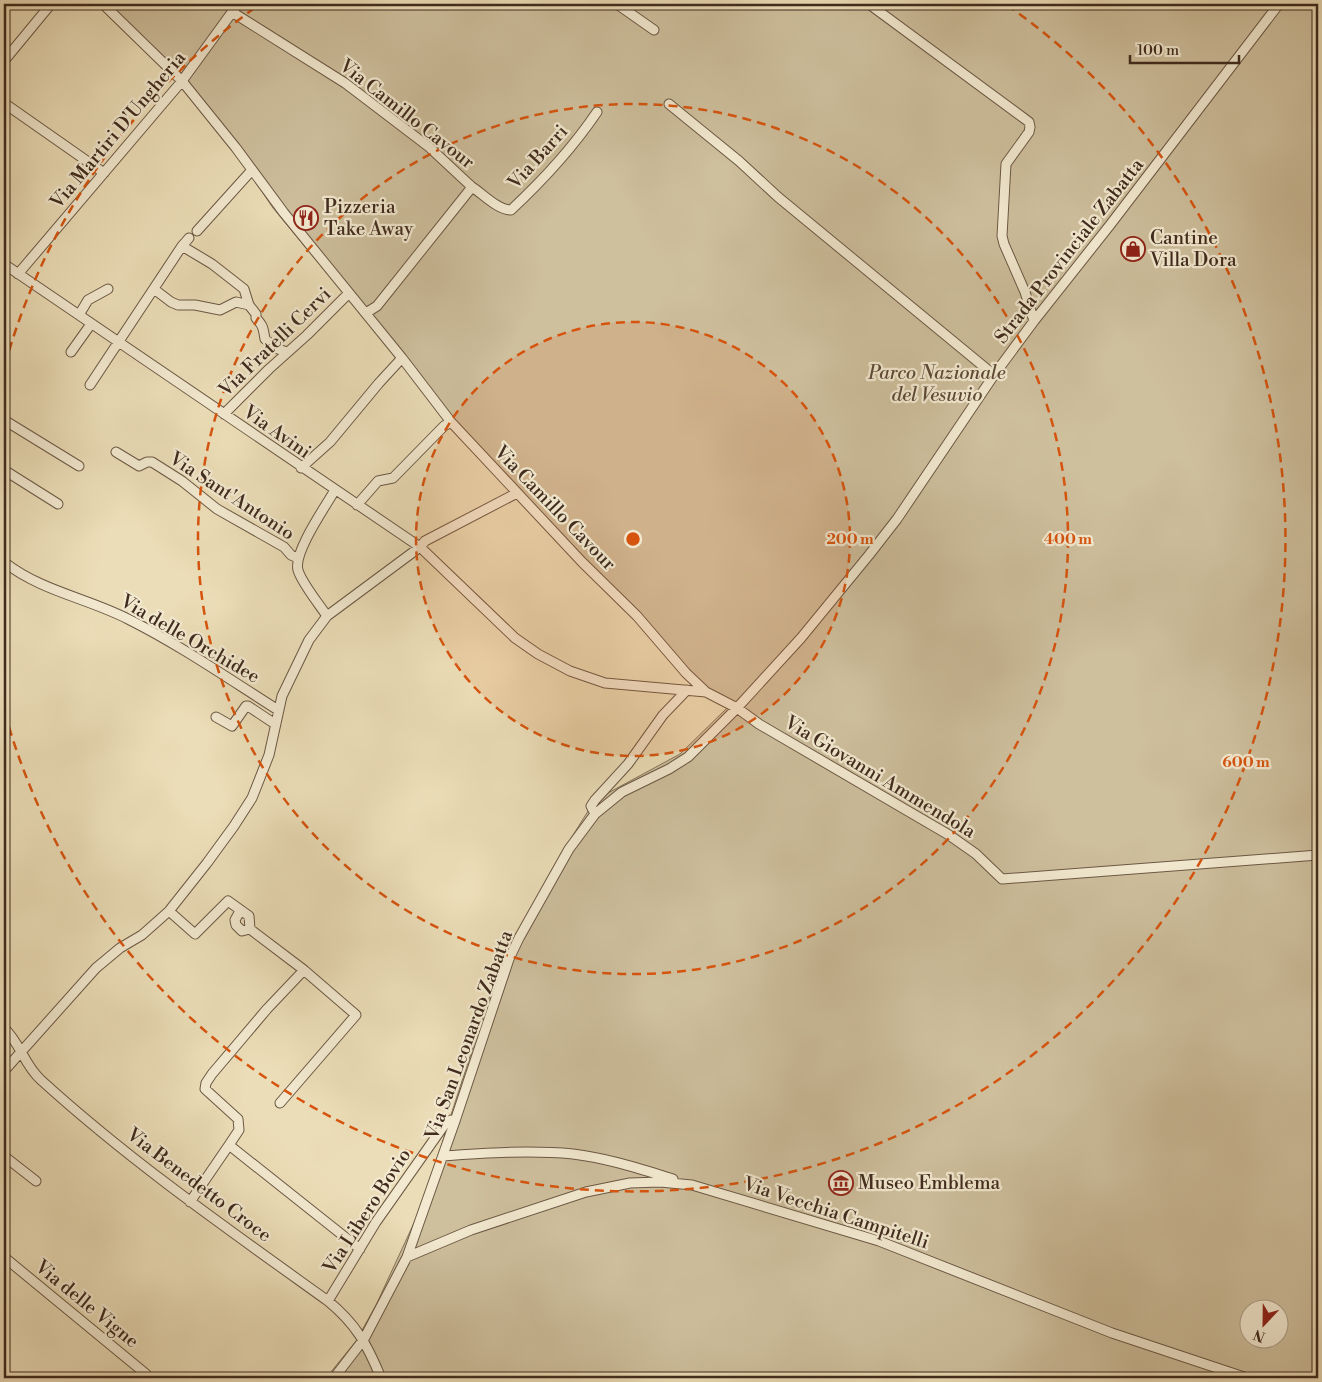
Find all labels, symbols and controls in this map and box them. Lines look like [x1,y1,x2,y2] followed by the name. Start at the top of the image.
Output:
[1130,32,1238,64] scale bar
[1137,41,1179,60] text: 100 m
[44,46,191,214] street label: Via Martiri D'Ungheria
[334,53,479,174] street label: Via Camillo Cavour
[502,120,573,195] street label: Via Barri
[989,153,1149,348] street label: Strada Provinciale Zabatta
[324,195,414,241] place label: Pizzeria Take Away
[293,205,319,231] restaurant icon: Pizzeria Take Away
[1149,226,1237,272] place label: Cantine Villa Dora
[1120,236,1146,262] shop icon: Cantine Villa Dora
[213,282,336,402] street label: Via Fratelli Cervi
[867,361,1006,407] park label: Parco Nazionale del Vesuvio
[237,399,316,464] street label: Via Avini
[488,440,621,576] street label: Via Camillo Cavour
[164,446,299,546] street label: Via Sant'Antonio
[624,530,642,548] centre of rings
[826,530,874,549] text: 200 m
[1044,530,1092,549] text: 400 m
[115,589,264,689] street label: Via delle Orchidee
[779,710,980,844] street label: Via Giovanni Ammendola
[1222,753,1270,772] text: 600 m
[420,927,518,1144] street label: Via San Leonardo Zabatta
[121,1122,276,1247] street label: Via Benedetto Croce
[317,1144,416,1279] street label: Via Libero Bovio
[828,1170,854,1196] museum icon: Museo Emblema
[739,1171,932,1254] street label: Via Vecchia Campitelli
[858,1171,1001,1195] place label: Museo Emblema
[29,1254,144,1353] street label: Via delle Vigne
[1240,1300,1290,1350] north arrow
[1251,1325,1268,1346] text: N

